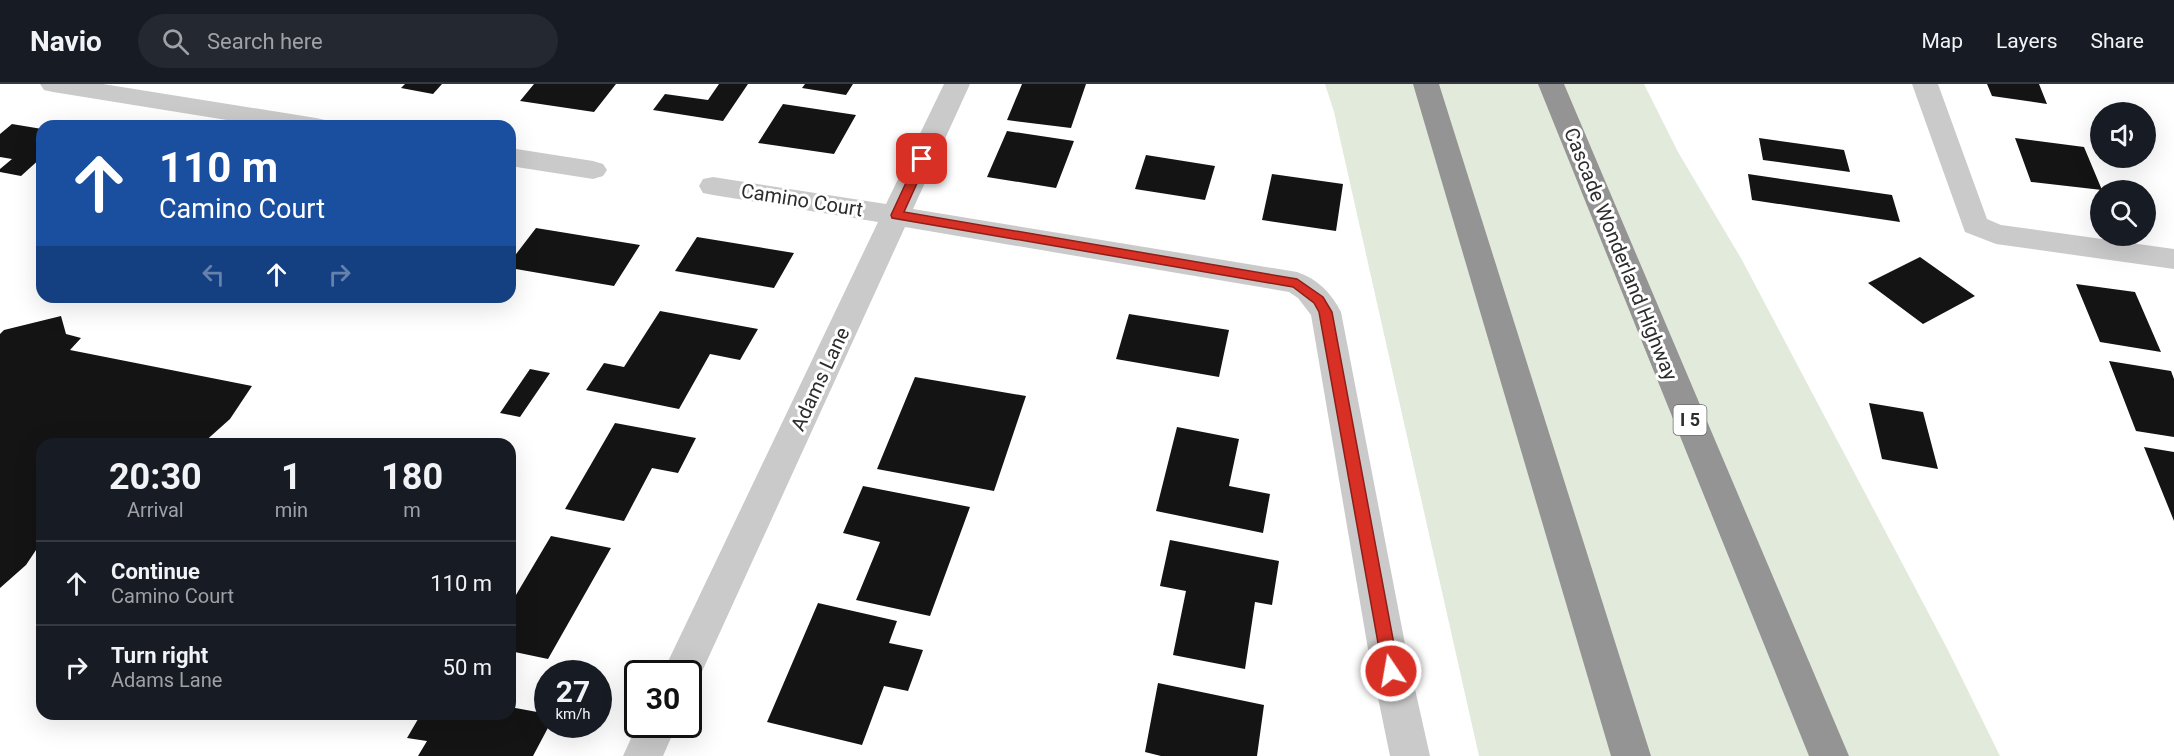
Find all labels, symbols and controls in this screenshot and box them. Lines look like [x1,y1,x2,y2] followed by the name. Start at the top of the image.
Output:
[138,14,558,68] search box
[30,25,102,58] text: Navio
[159,25,192,58] icon: search
[207,29,323,54] text: Search here
[1921,29,1963,53] text: Map
[1996,29,2057,53] text: Layers
[2090,29,2144,53] text: Share
[2090,102,2156,246] map controls
[2090,102,2156,168] button: sound
[1559,124,1683,384] street label: Cascade Wonderland Highway
[896,133,947,184] pin
[905,142,938,175] icon: arrive
[159,143,278,192] text: 110 m
[60,144,138,222] icon: ahead
[739,179,865,221] street label: Camino Court
[2090,180,2156,246] button: search
[159,193,325,225] text: Camino Court
[197,258,230,291] icon: left
[260,258,293,291] icon: ahead
[323,258,356,291] icon: right
[786,323,854,435] street label: Adams Lane
[1674,405,1706,435] road number: I 5
[109,456,202,498] text: 20:30
[281,456,302,498] text: 1
[381,456,443,498] text: 180
[127,498,184,522] text: Arrival
[275,498,308,522] text: min
[403,498,421,522] text: m
[111,559,200,584] text: Continue
[60,567,93,600] icon: ahead
[430,571,492,596] text: 110 m
[111,584,234,608] text: Camino Court
[1359,639,1423,703] position arrow
[111,643,208,668] text: Turn right
[60,651,93,684] icon: right
[443,655,492,680] text: 50 m
[624,660,702,738] speed limit sign: 30
[111,668,222,692] text: Adams Lane
[556,674,590,709] text: 27
[555,705,591,723] text: km/h

